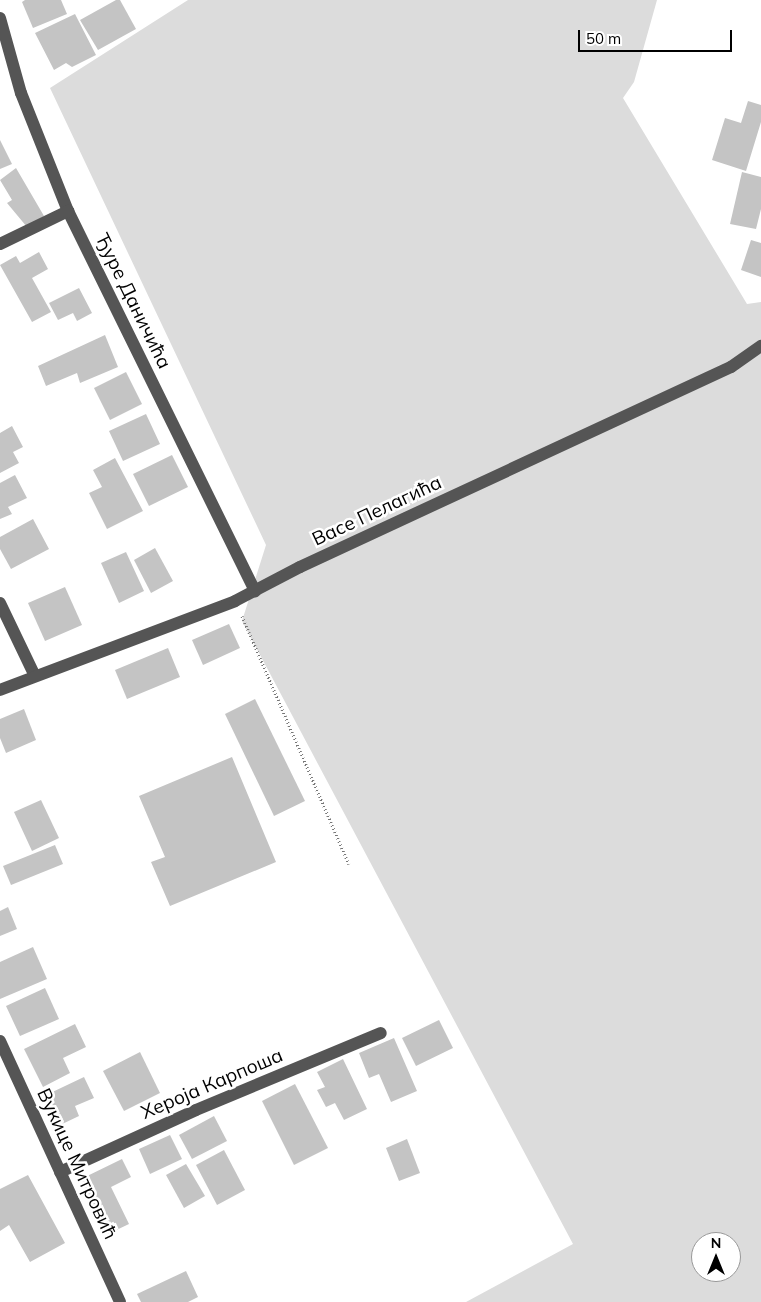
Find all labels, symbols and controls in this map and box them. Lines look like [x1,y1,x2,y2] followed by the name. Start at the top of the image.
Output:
[581,20,735,52] scale bar
[586,29,621,48] text: 50 m
[90,229,176,373] street label: Ђуре Даничића
[309,471,445,551] street label: Васе Пелагића
[138,1044,286,1124] street label: Хероја Карпоша
[32,1085,122,1243] street label: Вукице Митровић
[691,1232,741,1282] north arrow
[711,1234,721,1252] text: N

